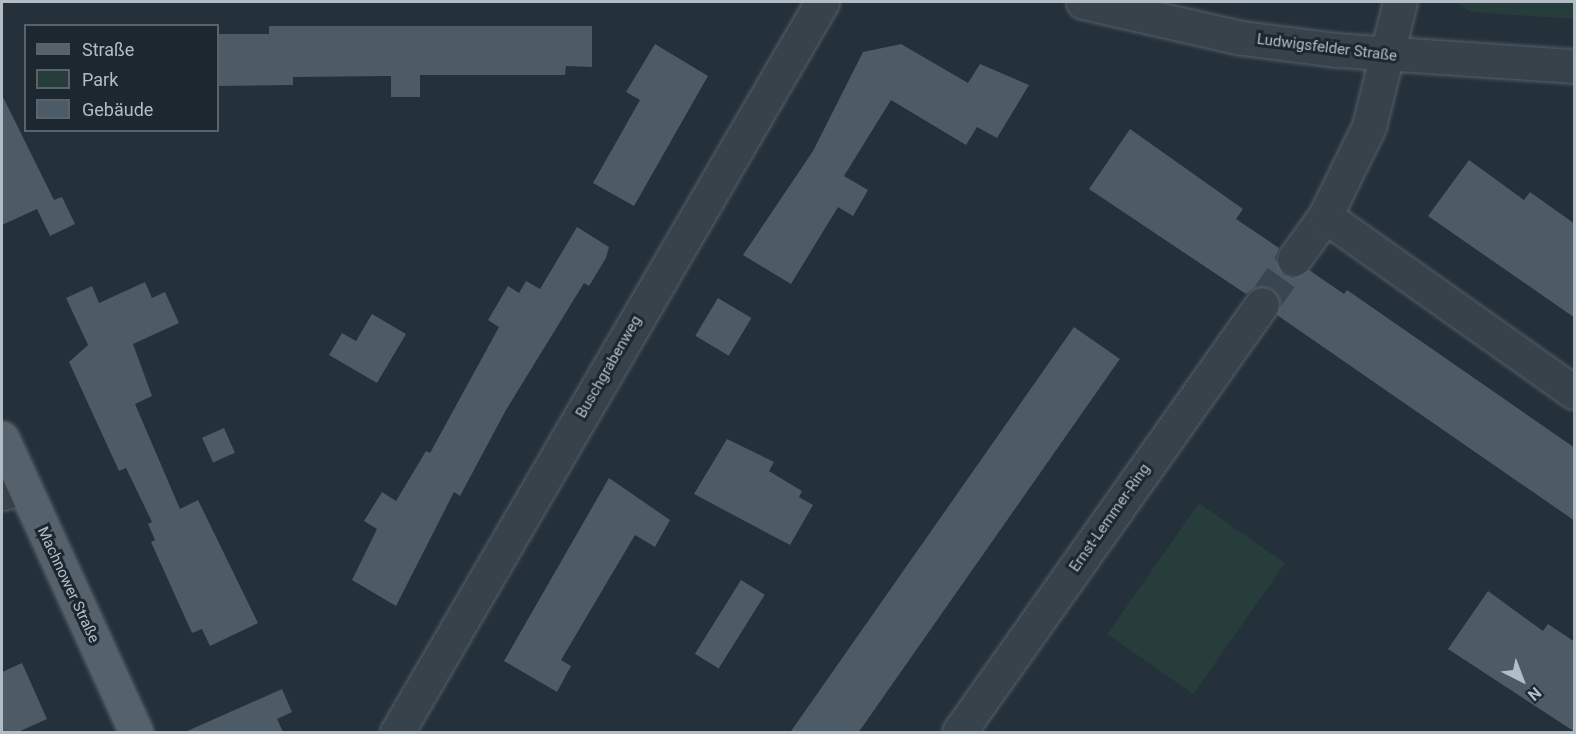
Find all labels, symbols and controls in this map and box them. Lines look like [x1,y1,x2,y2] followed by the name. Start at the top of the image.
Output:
[24,24,219,132] legend
[1256,30,1398,66] street label: Ludwigsfelder Straße
[82,39,134,60] text: Straße
[82,69,118,90] text: Park
[82,99,153,120] text: Gebäude
[572,313,646,421] street label: Buschgrabenweg
[1066,460,1154,576] street label: Ernst-Lemmer-Ring
[33,524,103,646] street label: Machnower Straße
[1492,650,1552,710] north arrow
[1524,683,1545,705] text: N

